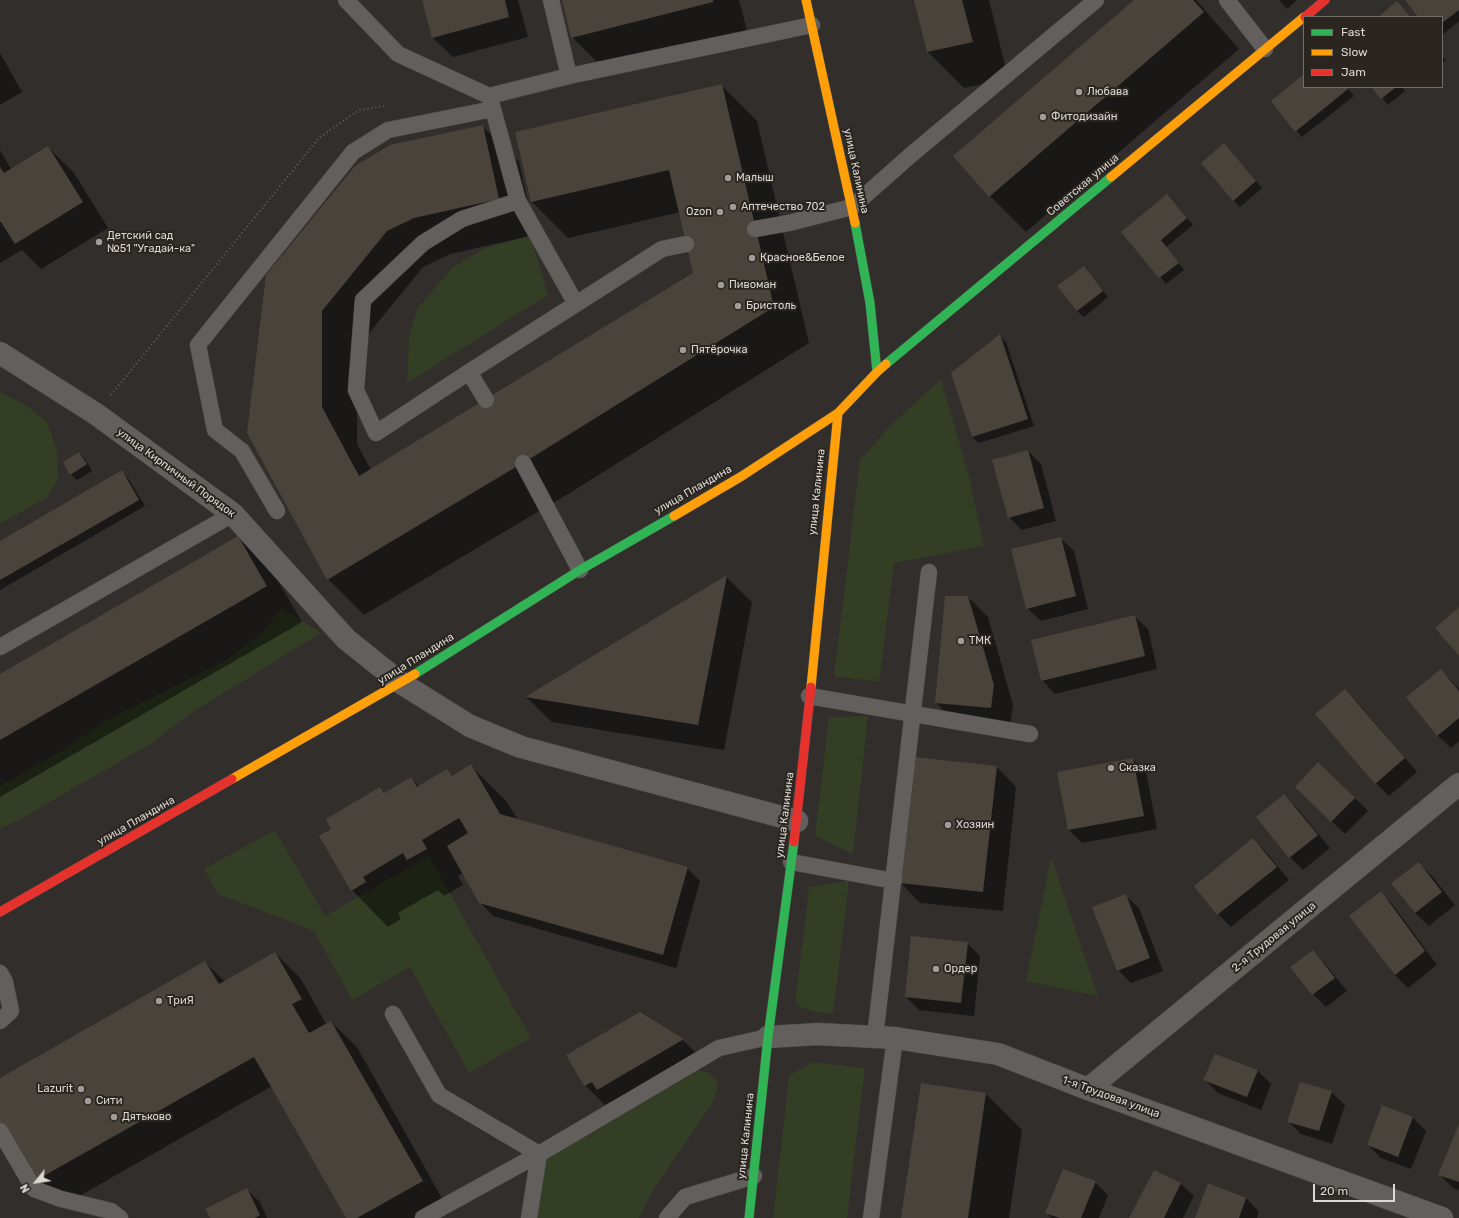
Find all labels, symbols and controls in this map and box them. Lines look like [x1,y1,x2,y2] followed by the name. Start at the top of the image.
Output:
[1303,16,1443,88] legend
[1341,25,1365,39] text: Fast
[1341,45,1368,59] text: Slow
[1341,65,1366,79] text: Jam
[1087,85,1128,99] place label: Любава
[1074,87,1084,97] marker: Любава
[1051,110,1117,124] place label: Фитодизайн
[1038,112,1048,122] marker: Фитодизайн
[841,127,871,215] street label: улица Калинина
[1044,151,1122,219] street label: Советская улица
[736,171,774,185] place label: Малыш
[723,173,733,183] marker: Малыш
[741,200,825,214] place label: Аптечество 702
[728,202,738,212] marker: Аптечество 702
[686,205,712,219] place label: Ozon
[715,207,725,217] marker: Ozon
[107,229,195,255] place label: Детский сад №51 "Угадай-ка"
[94,237,104,247] marker: Детский сад №51 "Угадай-ка"
[760,251,845,265] place label: Красное&Белое
[747,253,757,263] marker: Красное&Белое
[729,278,776,292] place label: Пивоман
[716,280,726,290] marker: Пивоман
[746,299,796,313] place label: Бристоль
[733,301,743,311] marker: Бристоль
[691,343,748,357] place label: Пятёрочка
[678,345,688,355] marker: Пятёрочка
[114,426,238,520] street label: улица Кирпичный Порядок
[806,448,828,536] street label: улица Калинина
[652,462,734,518] street label: улица Пландина
[375,630,457,688] street label: улица Пландина
[969,634,991,648] place label: ТМК
[956,636,966,646] marker: ТМК
[1119,761,1156,775] place label: Сказка
[1106,763,1116,773] marker: Сказка
[773,771,797,859] street label: улица Калинина
[95,793,177,849] street label: улица Пландина
[956,818,994,832] place label: Хозяин
[943,820,953,830] marker: Хозяин
[1229,899,1319,975] street label: 2-я Трудовая улица
[944,962,977,976] place label: Ордер
[931,964,941,974] marker: Ордер
[167,994,194,1008] place label: ТриЯ
[154,996,164,1006] marker: ТриЯ
[1060,1073,1162,1121] street label: 1-я Трудовая улица
[37,1082,73,1096] place label: Lazurit
[76,1084,86,1094] marker: Lazurit
[735,1092,757,1180] street label: улица Калинина
[96,1094,122,1108] place label: Сити
[83,1096,93,1106] marker: Сити
[122,1110,171,1124] place label: Дятьково
[109,1112,119,1122] marker: Дятьково
[16,1162,56,1202] north arrow
[1315,1176,1397,1202] scale bar
[18,1182,33,1195] text: N
[1320,1184,1348,1198] text: 20 m

